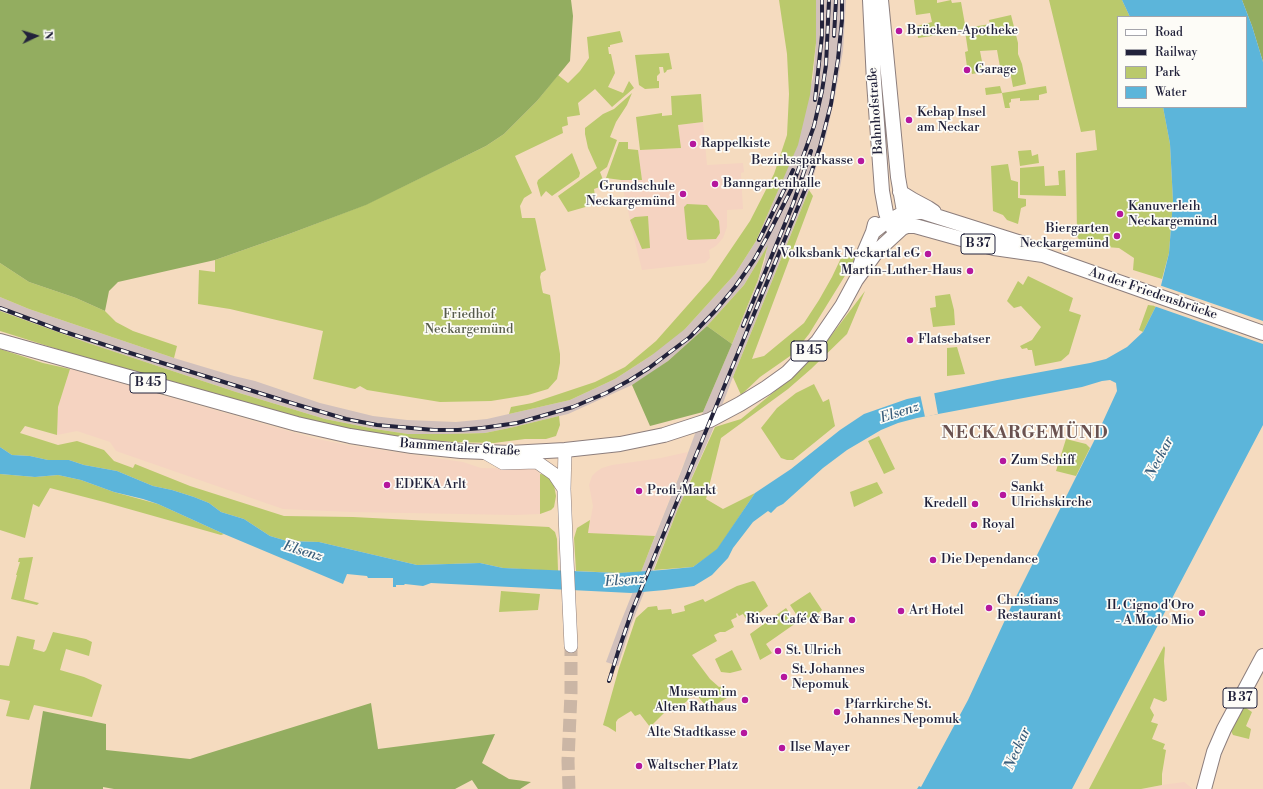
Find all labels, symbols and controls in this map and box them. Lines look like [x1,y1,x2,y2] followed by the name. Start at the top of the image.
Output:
[16,16,56,56] north arrow
[1117,16,1247,108] legend
[907,23,1018,39] place label: Brücken-Apotheke
[1155,25,1183,40] text: Road
[894,26,904,36] marker: Brücken-Apotheke
[41,30,55,40] text: N
[1155,45,1197,60] text: Railway
[975,62,1016,78] place label: Garage
[962,65,972,75] marker: Garage
[1155,65,1180,80] text: Park
[865,67,887,155] street label: Bahnhofstraße
[1155,85,1187,100] text: Water
[917,105,986,136] place label: Kebap Insel am Neckar
[904,115,914,125] marker: Kebap Insel am Neckar
[701,136,770,152] place label: Rappelkiste
[688,139,698,149] marker: Rappelkiste
[751,153,853,169] place label: Bezirkssparkasse
[856,156,866,166] marker: Bezirkssparkasse
[723,176,821,192] place label: Banngartenhalle
[586,179,675,210] place label: Grundschule Neckargemünd
[710,179,720,189] marker: Banngartenhalle
[678,189,688,199] marker: Grundschule Neckargemünd
[1128,199,1217,230] place label: Kanuverleih Neckargemünd
[1115,209,1125,219] marker: Kanuverleih Neckargemünd
[1020,221,1109,252] place label: Biergarten Neckargemünd
[1112,231,1122,241] marker: Biergarten Neckargemünd
[961,234,995,254] road number: B 37
[780,246,920,262] place label: Volksbank Neckartal eG
[923,249,933,259] marker: Volksbank Neckartal eG
[841,263,962,279] place label: Martin-Luther-Haus
[1087,265,1219,323] street label: An der Friedensbrücke
[965,266,975,276] marker: Martin-Luther-Haus
[424,307,514,338] park label: Friedhof Neckargemünd
[918,332,990,348] place label: Flatsebatser
[905,335,915,345] marker: Flatsebatser
[791,341,827,361] road number: B 45
[130,373,166,393] road number: B 45
[878,399,922,427] water label: Elsenz
[941,424,1109,444] district label: NECKARGEMÜND
[1142,434,1178,482] water label: Neckar
[399,436,521,460] street label: Bammentaler Straße
[1011,453,1075,469] place label: Zum Schiff
[998,456,1008,466] marker: Zum Schiff
[395,477,466,493] place label: EDEKA Arlt
[382,480,392,490] marker: EDEKA Arlt
[1011,480,1092,511] place label: Sankt Ulrichskirche
[647,483,716,499] place label: Profi-Markt
[634,486,644,496] marker: Profi-Markt
[998,490,1008,500] marker: Sankt Ulrichskirche
[924,496,967,512] place label: Kredell
[970,499,980,509] marker: Kredell
[982,517,1015,533] place label: Royal
[969,520,979,530] marker: Royal
[281,538,325,566] water label: Elsenz
[941,552,1038,568] place label: Die Dependance
[928,555,938,565] marker: Die Dependance
[604,571,646,591] water label: Elsenz
[997,593,1062,624] place label: Christians Restaurant
[1107,598,1194,629] place label: IL Cigno d'Oro - A Modo Mio
[909,603,964,619] place label: Art Hotel
[984,603,994,613] marker: Christians Restaurant
[896,606,906,616] marker: Art Hotel
[1197,608,1207,618] marker: IL Cigno d'Oro - A Modo Mio
[746,612,844,628] place label: River Café & Bar
[847,615,857,625] marker: River Café & Bar
[786,643,841,659] place label: St. Ulrich
[773,646,783,656] marker: St. Ulrich
[792,662,865,693] place label: St. Johannes Nepomuk
[779,672,789,682] marker: St. Johannes Nepomuk
[655,685,737,716] place label: Museum im Alten Rathaus
[1223,688,1257,708] road number: B 37
[740,695,750,705] marker: Museum im Alten Rathaus
[845,697,959,728] place label: Pfarrkirche St. Johannes Nepomuk
[832,707,842,717] marker: Pfarrkirche St. Johannes Nepomuk
[647,725,736,741] place label: Alte Stadtkasse
[1001,725,1035,773] water label: Neckar
[739,728,749,738] marker: Alte Stadtkasse
[790,740,850,756] place label: Ilse Mayer
[777,743,787,753] marker: Ilse Mayer
[647,758,738,774] place label: Waltscher Platz
[634,761,644,771] marker: Waltscher Platz

